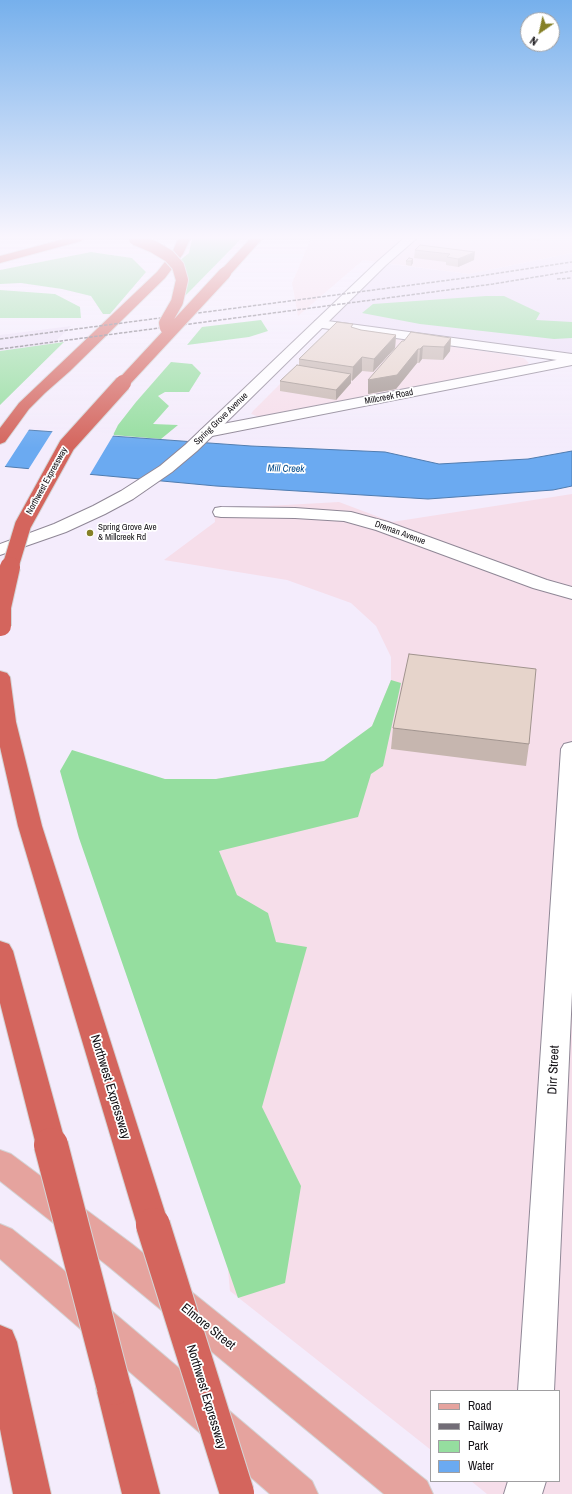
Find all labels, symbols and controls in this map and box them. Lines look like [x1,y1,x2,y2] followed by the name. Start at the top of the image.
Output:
[520,12,560,52] north arrow
[527,33,540,49] text: N
[364,387,414,407] street label: Millcreek Road
[192,391,250,447] street label: Spring Grove Avenue
[24,446,70,516] street label: Northwest Expressway
[267,463,305,475] water label: Mill Creek
[373,519,427,547] street label: Dreman Avenue
[98,523,157,544] place label: Spring Grove Ave & Millcreek Rd
[85,528,95,538] marker: Spring Grove Ave & Millcreek Rd
[87,1033,133,1141] street label: Northwest Expressway
[545,1045,563,1095] street label: Dirr Street
[178,1300,238,1354] street label: Elmore Street
[183,1343,229,1451] street label: Northwest Expressway
[430,1390,560,1482] legend
[468,1398,492,1414] text: Road
[468,1418,503,1434] text: Railway
[468,1438,488,1454] text: Park
[468,1458,494,1474] text: Water

